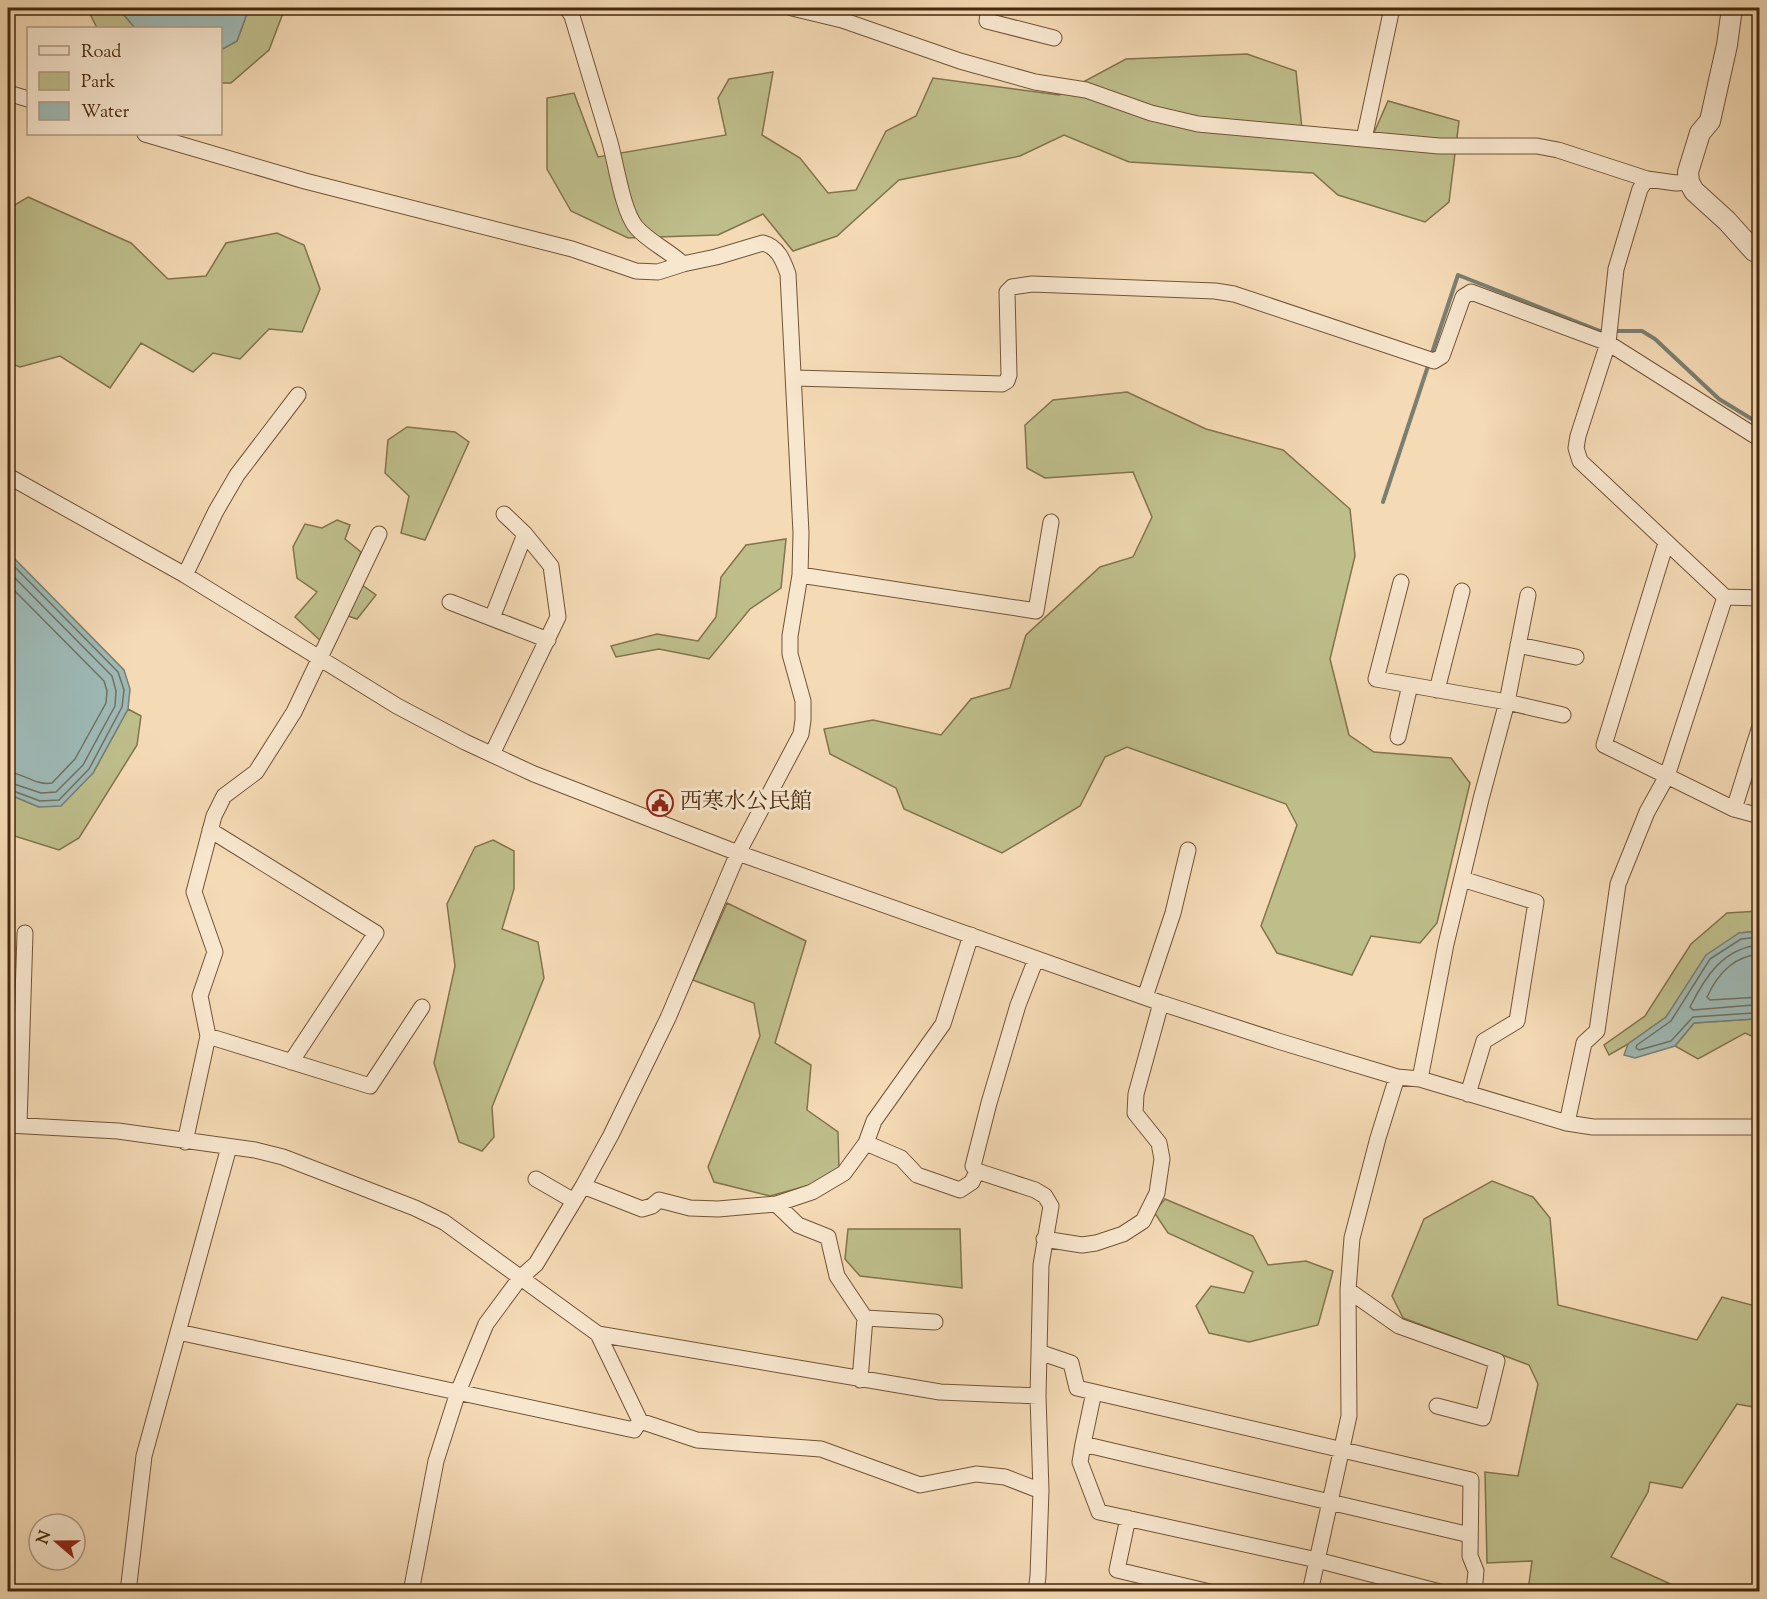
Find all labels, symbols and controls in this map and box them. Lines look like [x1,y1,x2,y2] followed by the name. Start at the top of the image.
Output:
[27,27,222,135] legend
[81,40,121,66] text: Road
[81,70,116,96] text: Park
[81,100,130,126] text: Water
[680,787,812,819] place label: 西寒水公民館
[645,788,675,818] public building icon: 西寒水公民館
[27,1512,87,1572] north arrow
[32,1528,58,1548] text: N

